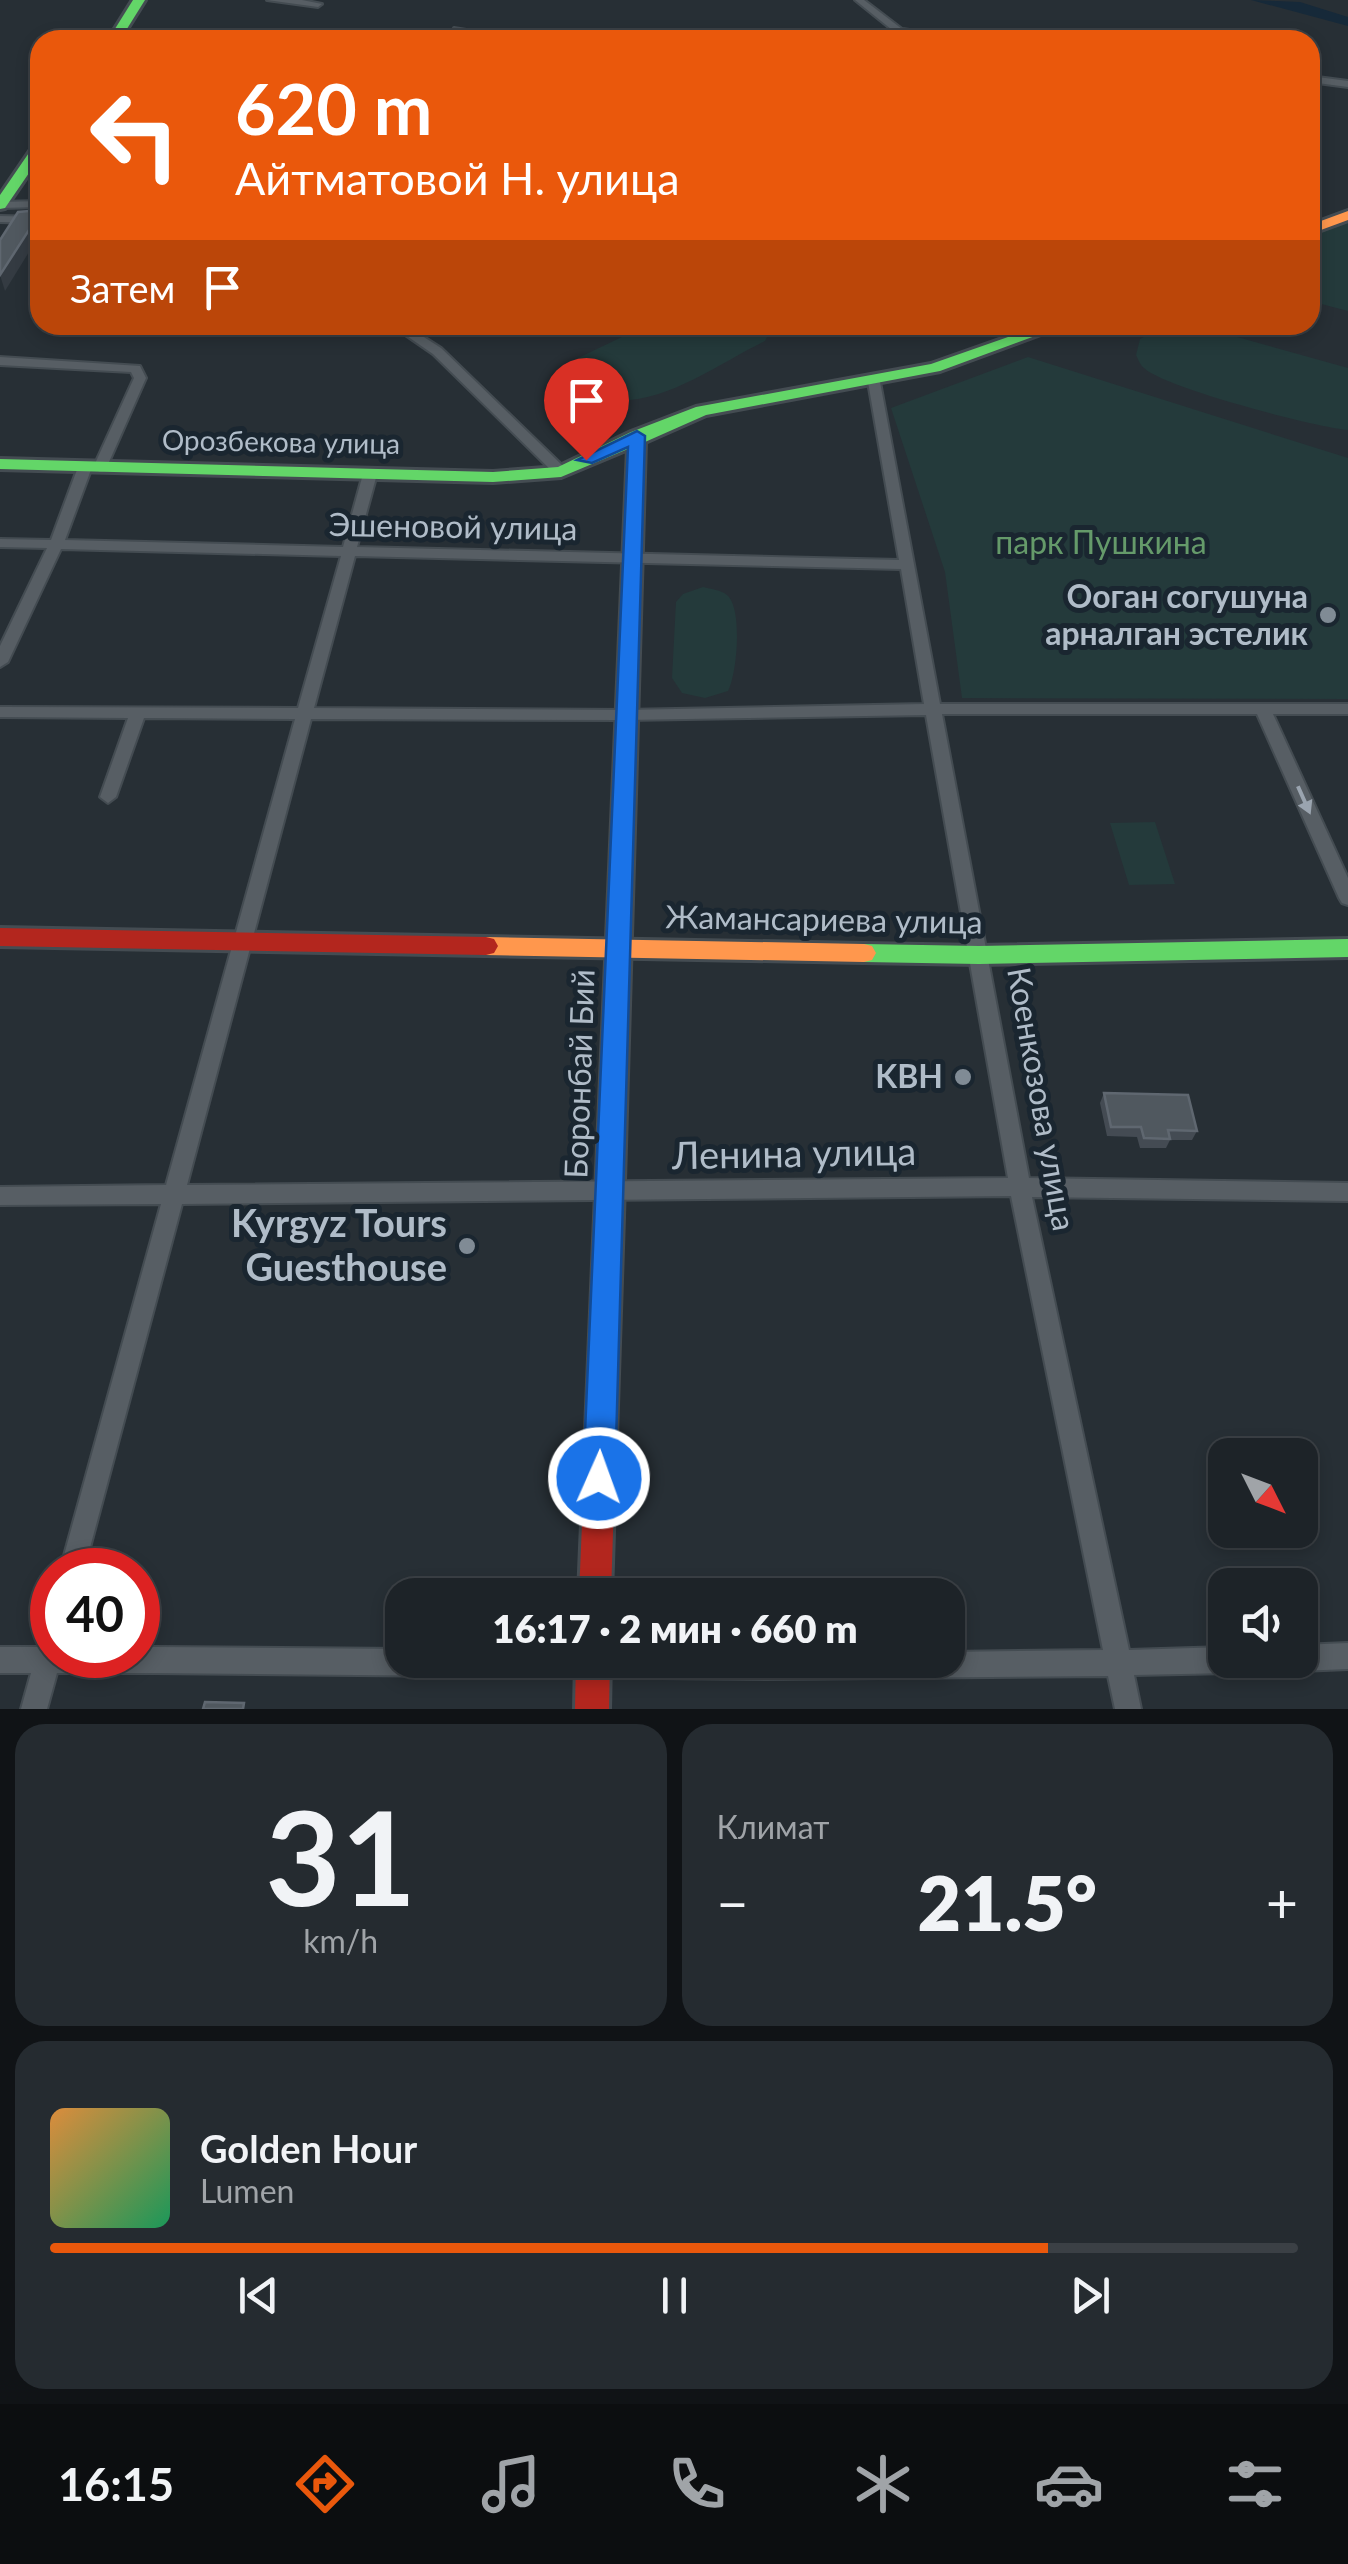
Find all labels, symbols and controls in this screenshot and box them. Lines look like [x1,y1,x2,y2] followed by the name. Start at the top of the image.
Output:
[235,66,432,150] text: 620 m
[70,70,200,200] icon: left
[235,151,680,205] text: Айтматовой Н. улица
[195,260,250,315] icon: arrive
[70,265,175,311] text: Затем
[544,358,629,461] pin
[559,373,614,428] icon: arrive
[162,422,401,460] street label: Орозбекова улица
[328,504,578,547] street label: Эшеновой улица
[995,522,1207,561] park label: парк Пушкина
[1045,576,1309,652] place label: Ооган согушуна арналган эстелик
[1317,604,1339,626] marker: Ооган согушуна арналган эстелик
[1295,786,1312,815] one-way arrow
[665,896,983,941] street label: Жамансариева улица
[1000,964,1085,1234] street label: Коенкозова улица
[555,969,602,1179] street label: Боронбай Бий
[875,1056,943,1095] place label: KBH
[952,1066,974,1088] marker: KBH
[671,1127,916,1177] street label: Ленина улица
[231,1199,447,1289] place label: Kyrgyz Tours Guesthouse
[456,1235,478,1257] marker: Kyrgyz Tours Guesthouse
[547,1426,651,1530] position arrow
[1208,1438,1318,1548] north arrow
[1208,1438,1318,1678] map controls
[30,1548,160,1678] speed limit sign: 40
[1208,1568,1318,1678] button: sound
[492,1605,858,1651] text: 16:17 · 2 мин · 660 m
[265,1778,416,1934] text: 31
[717,1807,829,1846] text: Климат
[917,1857,1097,1947] text: 21.5°
[717,1869,748,1935] text: −
[1266,1869,1298,1935] text: +
[303,1921,378,1960] text: km/h
[200,2125,417,2171] text: Golden Hour
[200,2171,294,2210] text: Lumen
[231,2268,286,2323] icon: previous
[647,2268,702,2323] icon: pause
[1063,2268,1118,2323] icon: next
[290,2449,360,2519] icon: directions
[476,2449,546,2519] icon: music
[662,2449,732,2519] icon: phone
[848,2449,918,2519] icon: climate
[1034,2449,1104,2519] icon: car
[1220,2449,1290,2519] icon: filters
[58,2457,174,2511] text: 16:15

